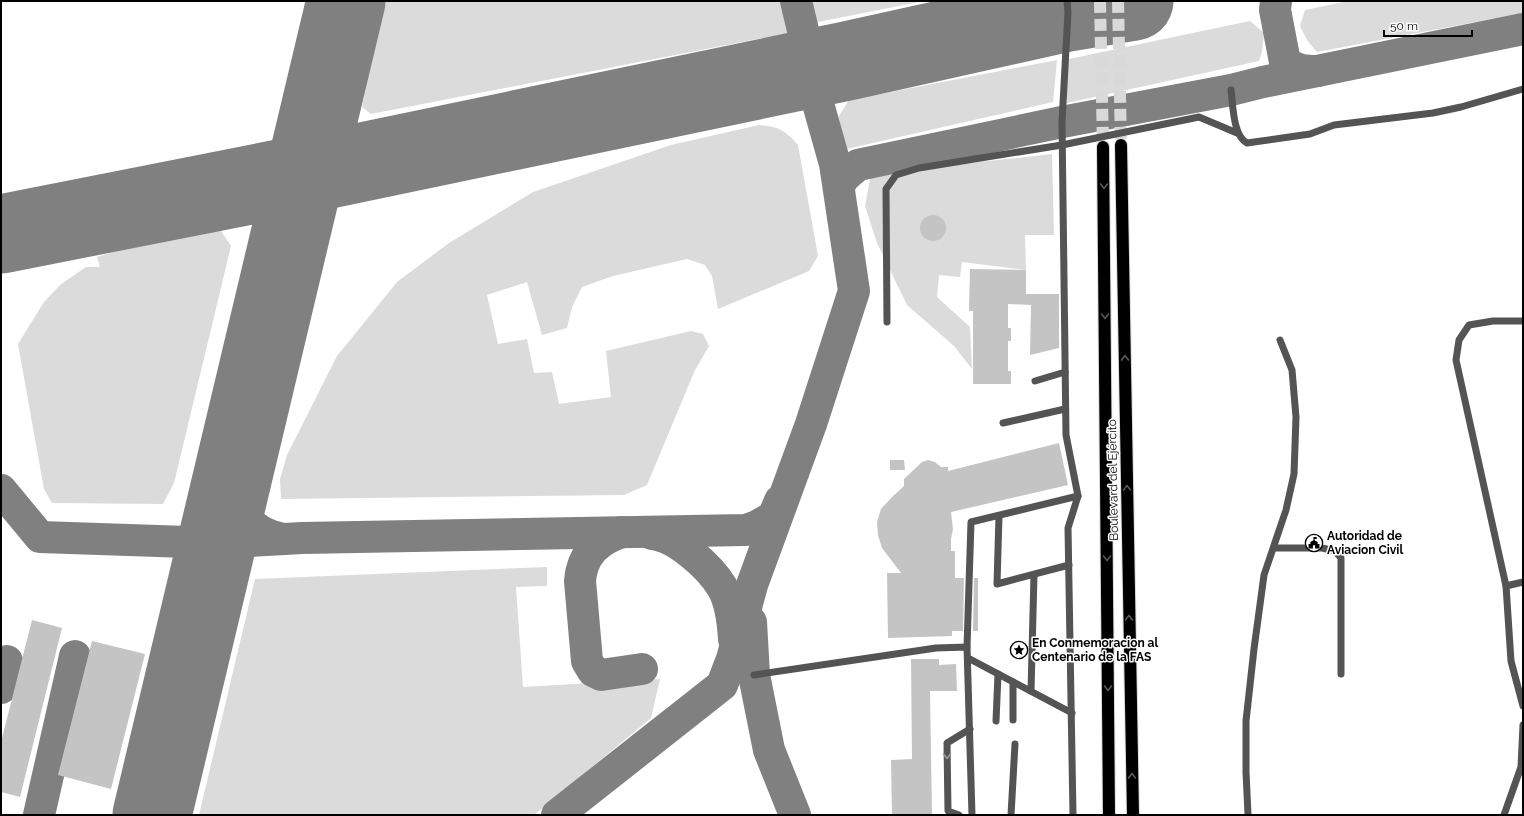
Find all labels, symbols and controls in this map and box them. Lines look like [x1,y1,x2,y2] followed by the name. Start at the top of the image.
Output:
[1384,12,1472,38] scale bar
[1390,19,1418,33] text: 50 m
[1099,183,1108,189] one-way arrow
[1101,313,1109,319] one-way arrow
[1120,355,1129,361] one-way arrow
[1105,419,1121,541] street label: Boulevard del Ejército
[1123,485,1131,491] one-way arrow
[1327,529,1403,557] place label: Autoridad de Aviacion Civil
[1304,533,1324,553] public building icon: Autoridad de Aviacion Civil
[1103,555,1111,561] one-way arrow
[1125,615,1133,621] one-way arrow
[1032,636,1158,664] place label: En Conmemoracion al Centenario de la FAS
[1009,640,1029,660] place icon: En Conmemoracion al Centenario de la FAS
[1104,685,1112,691] one-way arrow
[943,753,952,759] one-way arrow
[1128,773,1136,779] one-way arrow

